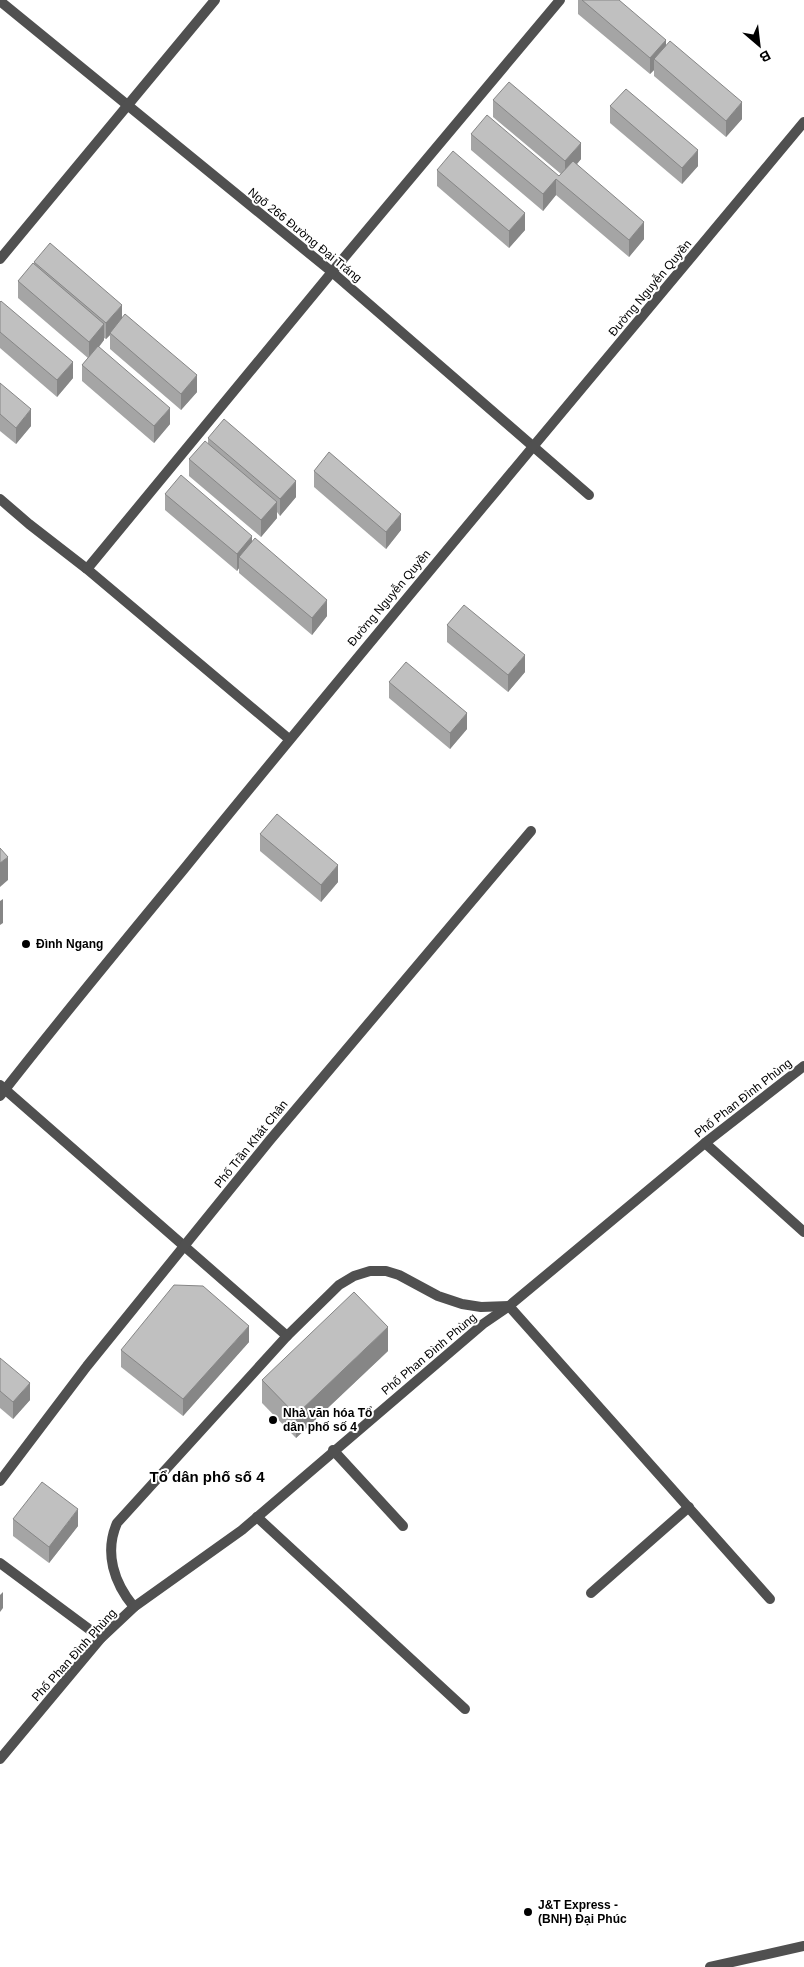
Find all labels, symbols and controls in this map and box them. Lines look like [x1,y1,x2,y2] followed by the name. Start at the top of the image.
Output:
[734,20,784,70] north arrow
[757,47,773,66] text: B
[245,185,365,285] street label: Ngõ 266 Đường Đại Tráng
[605,236,694,339] street label: Đường Nguyễn Quyền
[344,546,433,649] street label: Đường Nguyễn Quyền
[36,937,103,951] place label: Đình Ngang
[20,938,32,950] marker: Đình Ngang
[692,1056,794,1140] street label: Phố Phan Đình Phùng
[211,1097,291,1191] street label: Phố Trần Khát Chân
[379,1310,479,1398] street label: Phố Phan Đình Phùng
[283,1406,372,1434] place label: Nhà văn hóa Tổ dân phố số 4
[267,1414,279,1426] marker: Nhà văn hóa Tổ dân phố số 4
[150,1468,265,1485] district label: Tổ dân phố số 4
[29,1606,119,1704] street label: Phố Phan Đình Phùng
[538,1898,627,1926] place label: J&T Express - (BNH) Đại Phúc
[522,1906,534,1918] marker: J&T Express - (BNH) Đại Phúc

